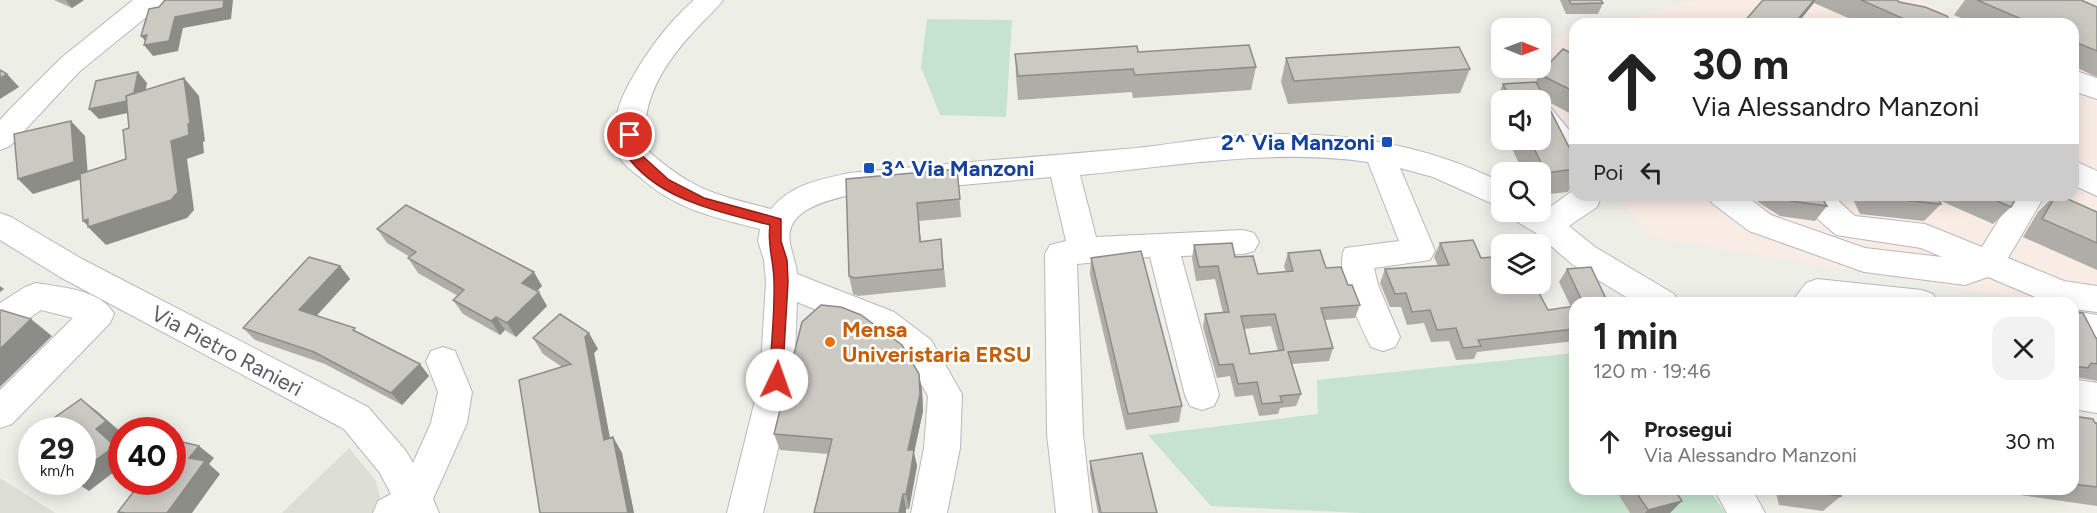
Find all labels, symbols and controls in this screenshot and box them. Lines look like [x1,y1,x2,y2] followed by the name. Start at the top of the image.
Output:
[1491,18,1551,78] north arrow
[1491,18,1551,294] map controls
[1692,39,1789,90] text: 30 m
[1593,42,1671,120] icon: ahead
[1491,90,1551,150] button: sound
[1692,90,1980,123] text: Via Alessandro Manzoni
[604,109,655,160] pin
[613,118,646,151] icon: arrive
[1221,129,1375,156] place label: 2^ Via Manzoni
[1380,135,1394,149] marker: 2^ Via Manzoni
[881,155,1034,182] place label: 3^ Via Manzoni
[1635,156,1668,189] icon: left
[1593,159,1623,186] text: Poi
[862,161,876,175] marker: 3^ Via Manzoni
[1491,162,1551,222] button: search
[1491,234,1551,294] button: layers
[147,300,307,402] street label: Via Pietro Ranieri
[1593,315,1678,358] text: 1 min
[842,316,1032,368] place label: Mensa Univeristaria ERSU
[1992,317,2055,380] button: close
[823,335,837,349] marker: Mensa Univeristaria ERSU
[745,348,809,412] position arrow
[1593,359,1711,383] text: 120 m · 19:46
[1644,416,1732,443] text: Prosegui
[108,417,186,495] speed limit sign: 40
[1593,425,1626,458] icon: ahead
[2005,428,2055,455] text: 30 m
[40,430,74,467] text: 29
[1644,443,1857,467] text: Via Alessandro Manzoni
[40,462,74,480] text: km/h

